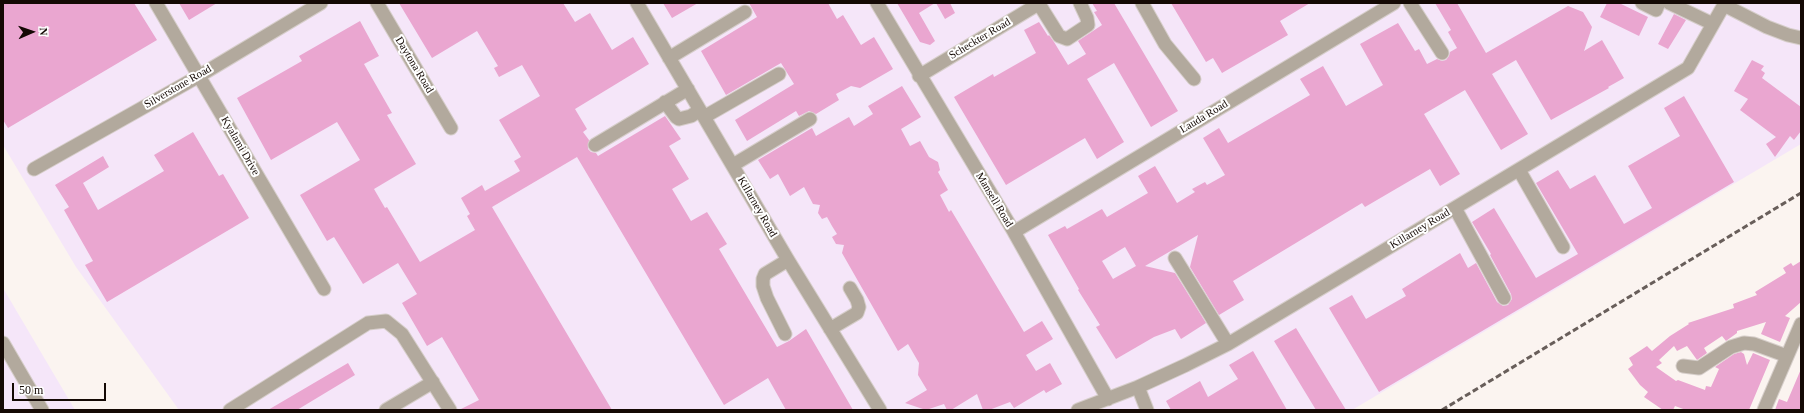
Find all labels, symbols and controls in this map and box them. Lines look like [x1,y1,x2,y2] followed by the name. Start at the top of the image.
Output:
[12,12,52,52] north arrow
[947,15,1013,63] street label: Scheckter Road
[38,27,50,36] text: N
[392,34,436,96] street label: Daytona Road
[142,62,214,112] street label: Silverstone Road
[1178,98,1230,136] street label: Lauda Road
[218,114,262,178] street label: Kyalami Drive
[973,170,1015,230] street label: Mansell Road
[734,174,780,240] street label: Killarney Road
[1388,206,1452,252] street label: Killarney Road
[14,375,108,401] scale bar
[19,383,43,397] text: 50 m

